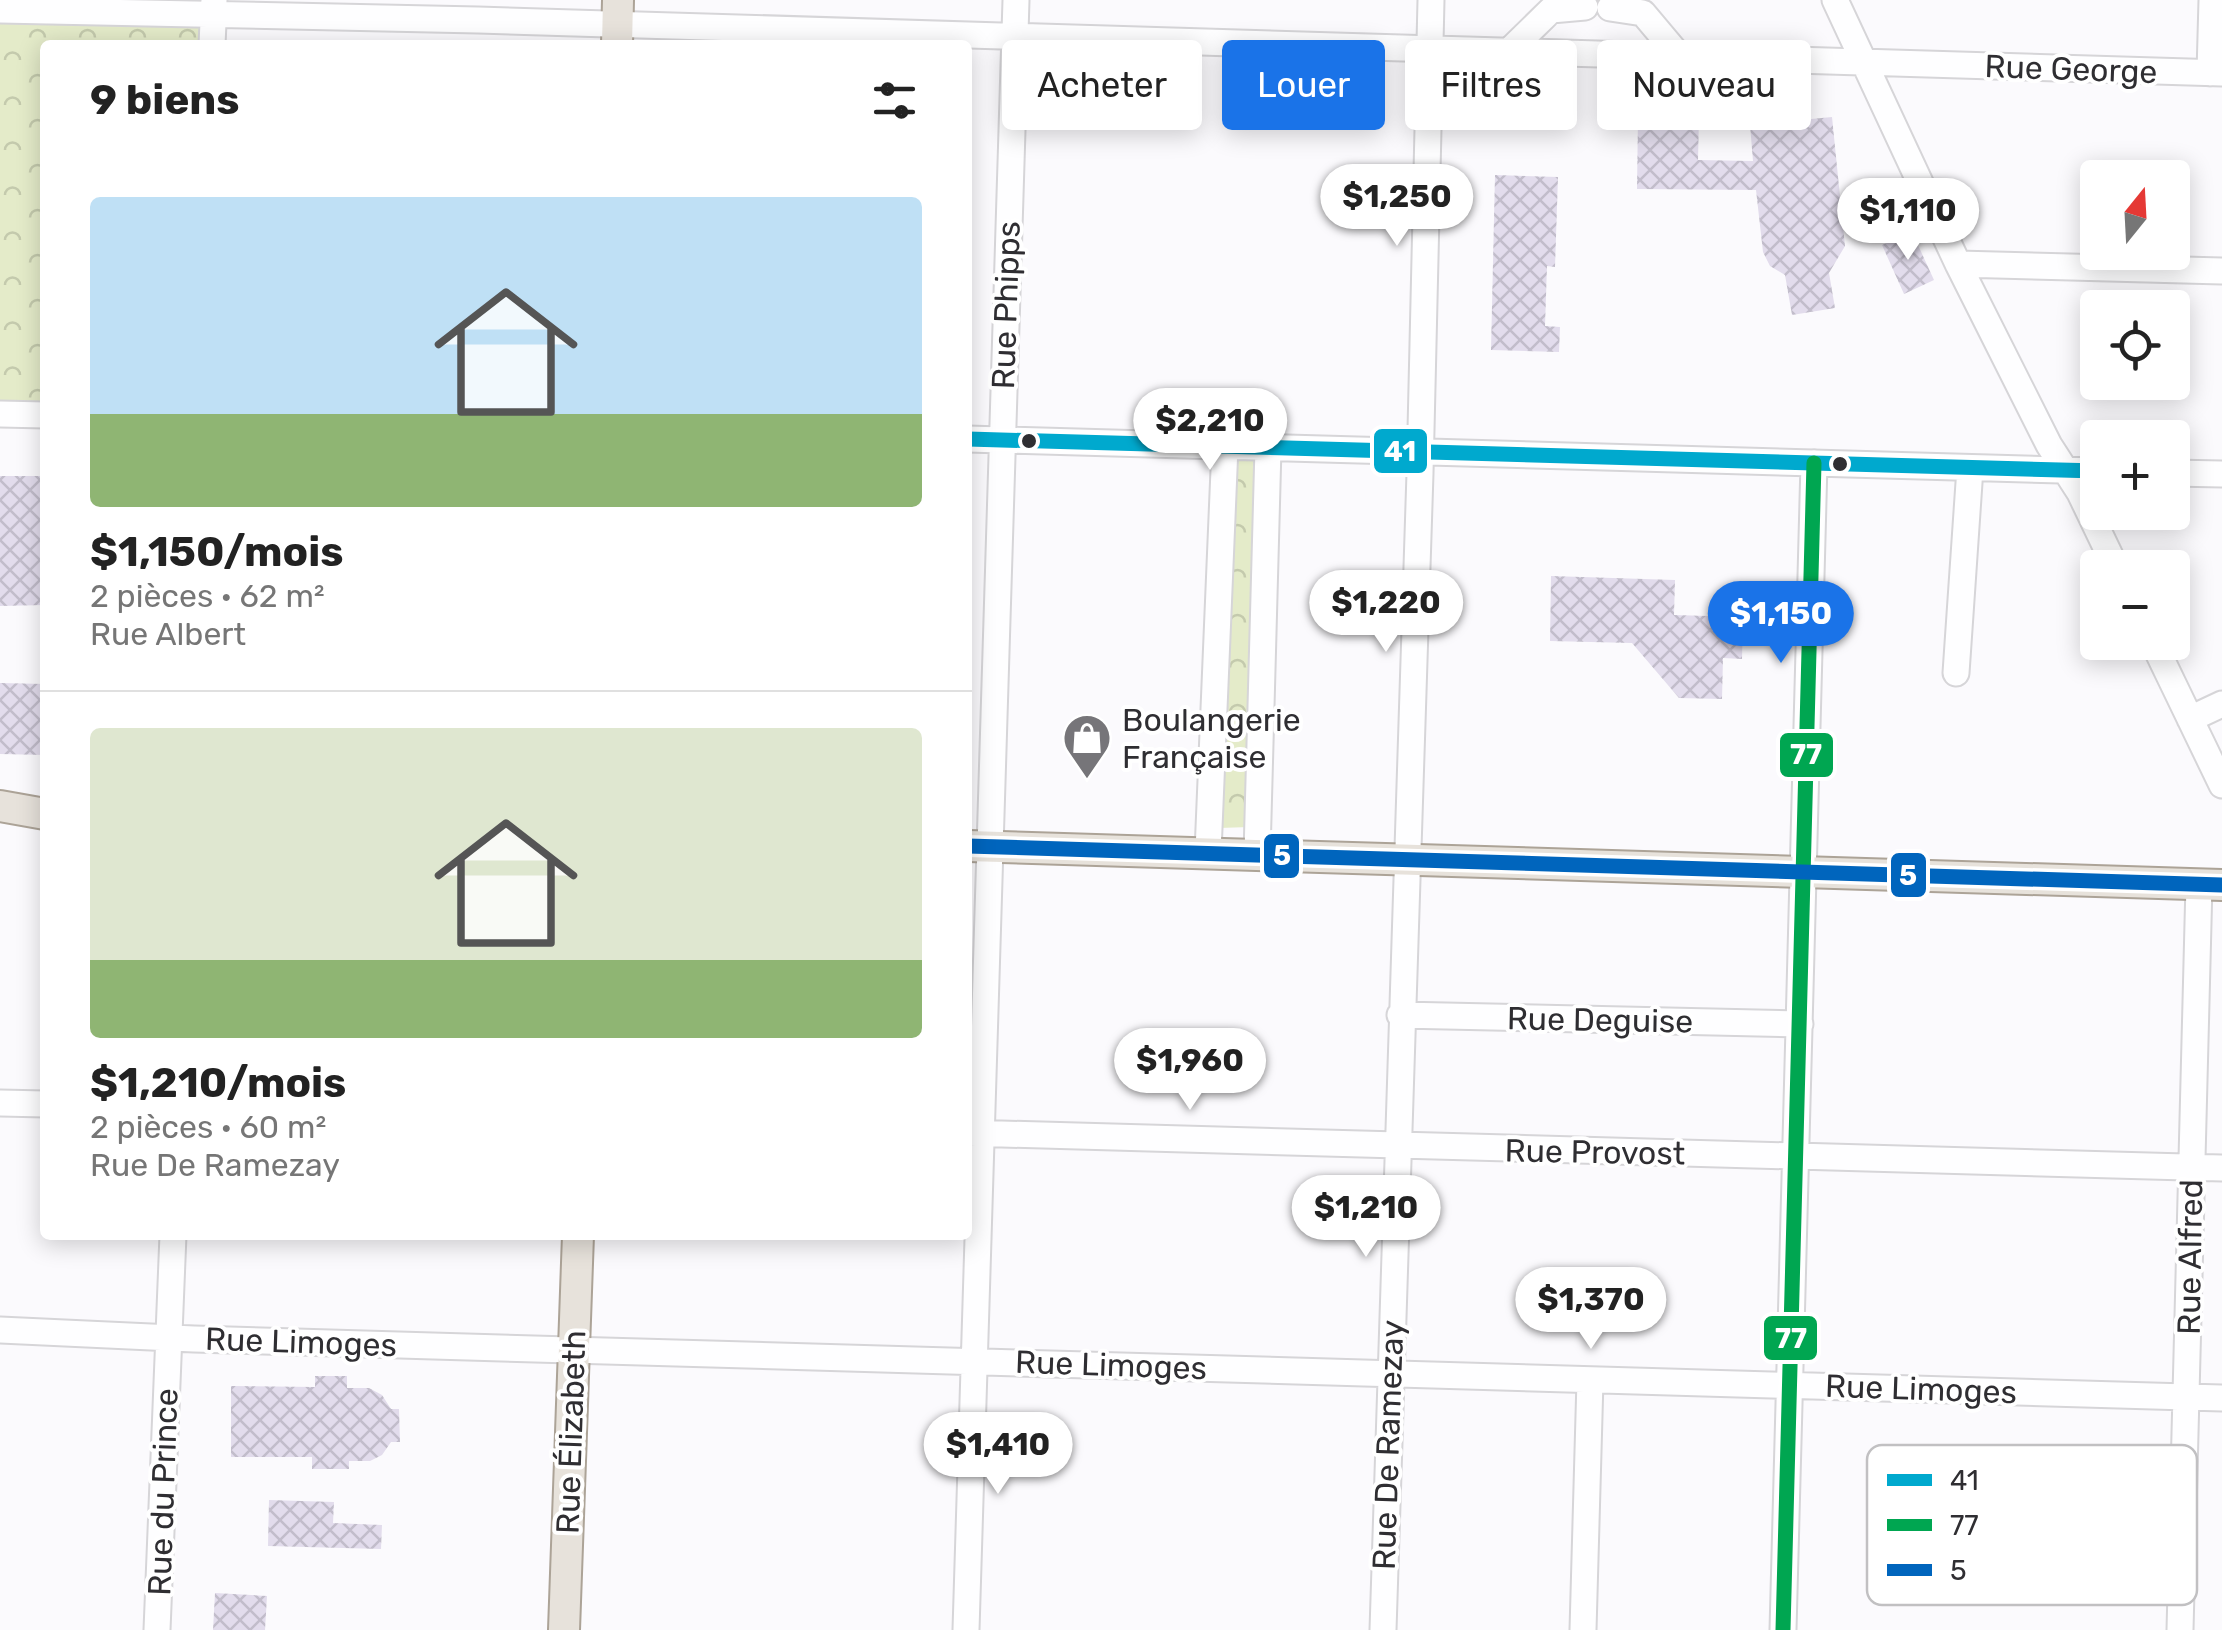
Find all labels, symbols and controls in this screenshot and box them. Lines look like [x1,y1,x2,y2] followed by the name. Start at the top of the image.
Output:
[1002,40,1202,130] chip: Acheter
[1222,40,1385,130] chip: Louer
[1405,40,1577,130] chip: Filtres
[1597,40,1811,130] chip: Nouveau
[1984,47,2158,91] street label: Rue George
[867,73,922,128] icon: filters
[90,75,240,125] text: 9 biens
[2080,160,2190,270] north arrow
[2080,160,2190,660] map controls
[1316,164,1478,249] pin: $1,250
[1342,177,1452,215] text: $1,250
[1827,178,1989,263] pin: $1,110
[1859,191,1957,229] text: $1,110
[984,220,1028,390] street label: Rue Phipps
[416,262,596,442] icon: home
[2080,290,2190,400] button: locate
[1129,388,1291,473] pin: $2,210
[1155,401,1265,439] text: $2,210
[2080,420,2190,530] button: +
[1372,427,1429,475] line badge: 41
[1019,431,1039,451] unlabelled marker
[1384,435,1416,468] text: 41
[1830,454,1850,474] unlabelled marker
[90,527,343,577] text: $1,150/mois
[2080,550,2190,660] button: −
[1305,570,1467,655] pin: $1,220
[90,577,325,615] text: 2 pièces · 62 m²
[1700,581,1862,666] pin: $1,150
[1331,583,1441,621] text: $1,220
[1730,594,1832,632] text: $1,150
[90,615,246,653] text: Rue Albert
[1122,701,1301,776] place label: Boulangerie Française
[1061,712,1113,780] shop icon: Boulangerie Française
[1778,731,1835,779] line badge: 77
[1790,738,1822,771] text: 77
[416,793,596,973] icon: home
[1262,832,1301,880] line badge: 5
[1273,839,1291,872] text: 5
[1889,851,1928,899] line badge: 5
[1899,859,1917,892] text: 5
[1507,999,1693,1041] street label: Rue Deguise
[1109,1028,1271,1113] pin: $1,960
[1136,1041,1244,1079] text: $1,960
[90,1058,346,1108] text: $1,210/mois
[90,1108,326,1146] text: 2 pièces · 60 m²
[1504,1131,1686,1173] street label: Rue Provost
[90,1146,340,1184] text: Rue De Ramezay
[1285,1175,1447,1260] pin: $1,210
[2170,1179,2210,1335] street label: Rue Alfred
[1314,1188,1418,1226] text: $1,210
[1510,1267,1672,1352] pin: $1,370
[1537,1280,1645,1318] text: $1,370
[1762,1314,1819,1362] line badge: 77
[1365,1319,1411,1571] street label: Rue De Ramezay
[204,1320,398,1364] street label: Rue Limoges
[1775,1322,1807,1355] text: 77
[548,1330,594,1534] street label: Rue Élizabeth
[1014,1343,1208,1387] street label: Rue Limoges
[1824,1367,2018,1411] street label: Rue Limoges
[140,1388,186,1596] street label: Rue du Prince
[917,1412,1079,1497] pin: $1,410
[946,1425,1050,1463] text: $1,410
[1867,1445,2197,1605] legend
[1950,1464,1979,1497] text: 41
[1950,1509,1979,1542] text: 77
[1950,1554,1967,1587] text: 5

